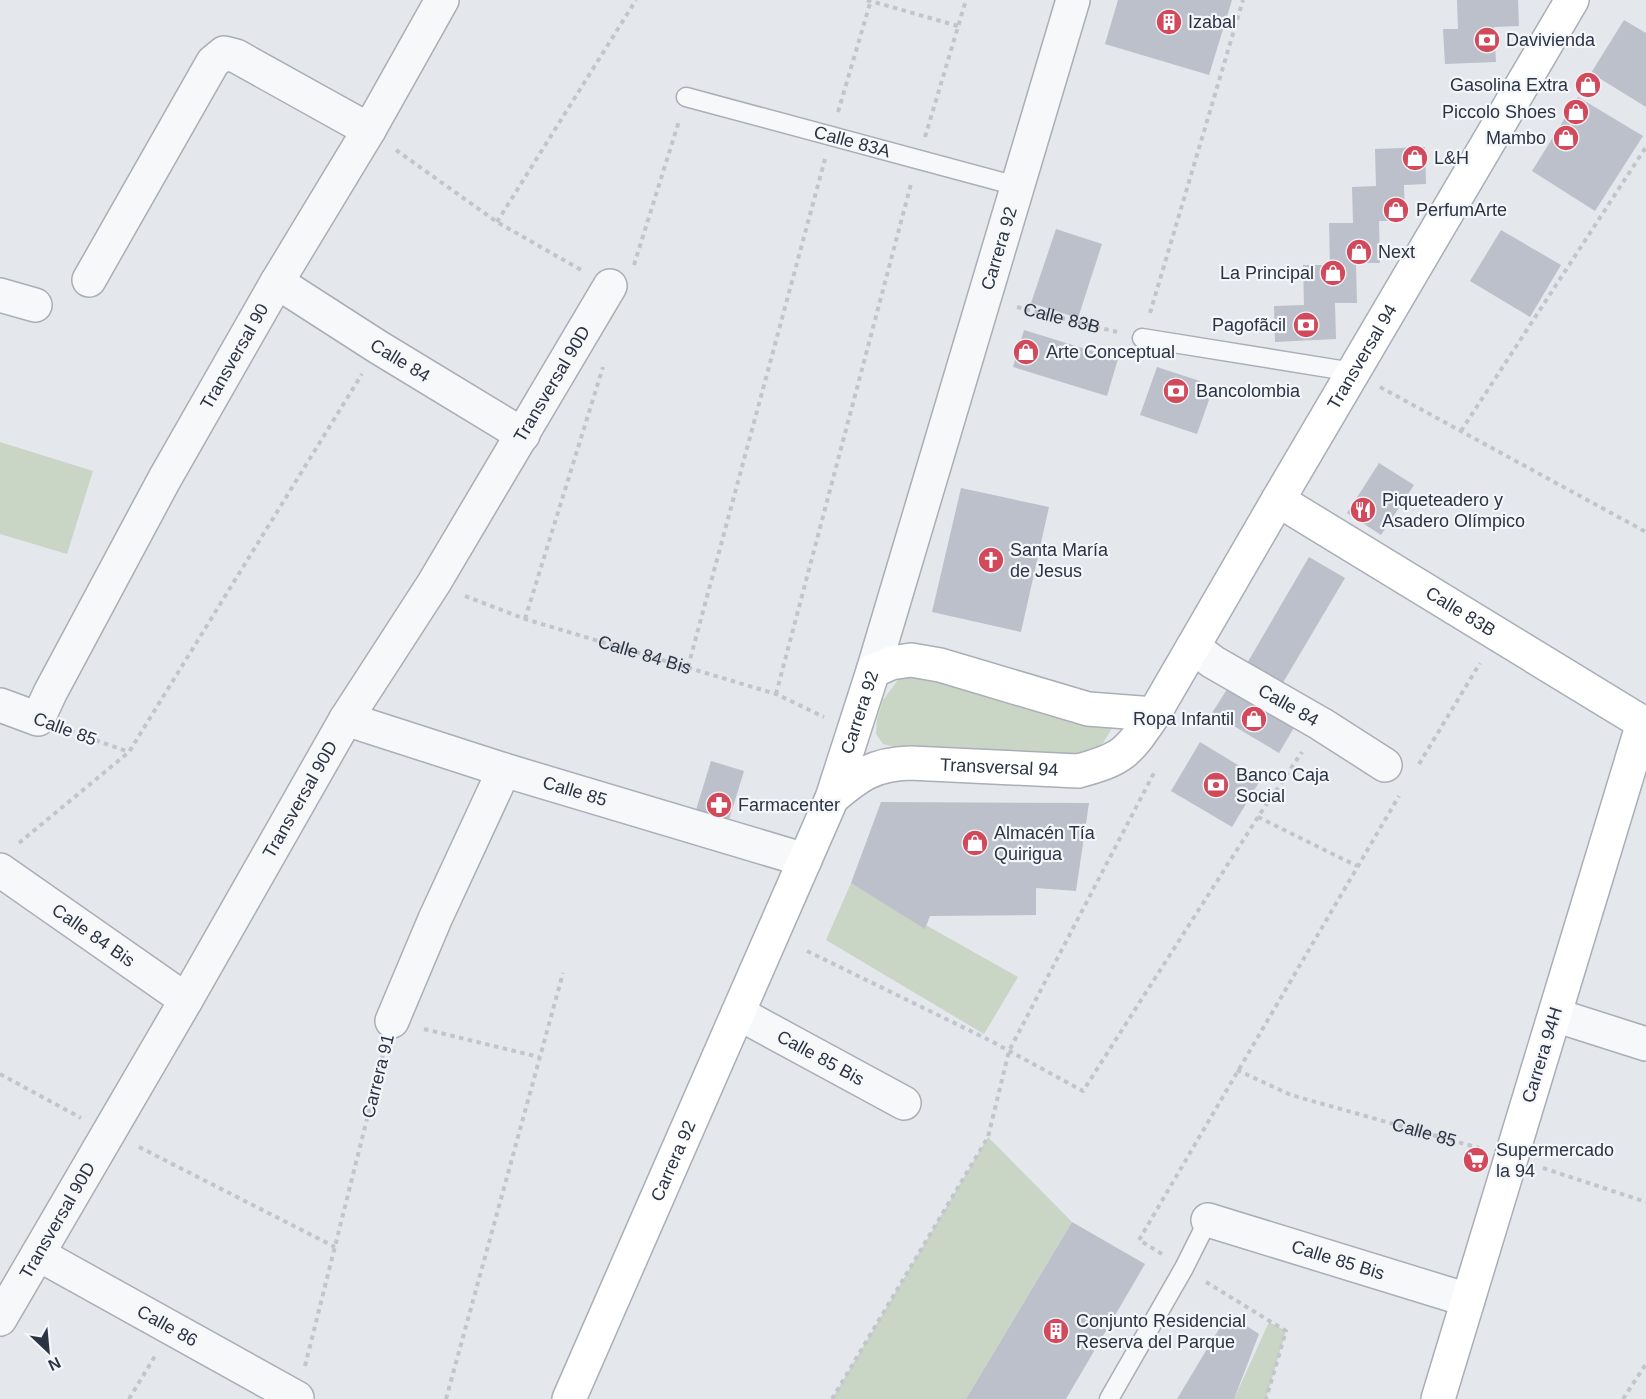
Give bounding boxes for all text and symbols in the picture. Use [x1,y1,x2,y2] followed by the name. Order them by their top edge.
[1154,7,1184,37] building icon: Izabal
[1188,12,1236,32] place label: Izabal
[1472,25,1502,55] bank icon: Davivienda
[1506,30,1596,50] place label: Davivienda
[1573,70,1603,100] shop icon: Gasolina Extra
[1450,75,1569,95] place label: Gasolina Extra
[1561,97,1591,127] shop icon: Piccolo Shoes
[1442,102,1556,122] place label: Piccolo Shoes
[812,122,892,161] street label: Calle 83A
[1551,123,1581,153] shop icon: Mambo
[1486,128,1546,148] place label: Mambo
[1400,143,1430,173] shop icon: L&H
[1434,148,1469,168] place label: L&H
[1381,195,1411,225] shop icon: PerfumArte
[1416,200,1507,220] place label: PerfumArte
[977,204,1021,292] street label: Carrera 92
[1344,237,1374,267] shop icon: Next
[1378,242,1415,262] place label: Next
[1318,258,1348,288] shop icon: La Principal
[1220,263,1314,283] place label: La Principal
[1021,299,1102,337] street label: Calle 83B
[196,300,273,413] street label: Transversal 90
[1324,301,1401,413] street label: Transversal 94
[1291,310,1321,340] bank icon: Pagofãcil
[1212,315,1286,335] place label: Pagofãcil
[510,322,594,446] street label: Transversal 90D
[367,335,434,386] street label: Calle 84
[1011,337,1041,367] shop icon: Arte Conceptual
[1046,342,1175,362] place label: Arte Conceptual
[1161,376,1191,406] bank icon: Bancolombia
[1196,381,1301,401] place label: Bancolombia
[1382,490,1525,531] place label: Piqueteadero y Asadero Olímpico
[1348,495,1378,525] restaurant icon: Piqueteadero y Asadero Olímpico
[1010,540,1109,581] place label: Santa María de Jesus
[976,545,1006,575] church icon: Santa María de Jesus
[1422,583,1499,640] street label: Calle 83B
[596,631,693,678] street label: Calle 84 Bis
[837,668,882,756] street label: Carrera 92
[1255,680,1322,730] street label: Calle 84
[1239,704,1269,734] shop icon: Ropa Infantil
[31,708,99,750] street label: Calle 85
[1133,709,1234,729] place label: Ropa Infantil
[259,737,341,862] street label: Transversal 90D
[939,754,1059,780] street label: Transversal 94
[1236,765,1330,806] place label: Banco Caja Social
[1201,770,1231,800] bank icon: Banco Caja Social
[540,772,609,810] street label: Calle 85
[704,790,734,820] pharmacy icon: Farmacenter
[738,795,840,815] place label: Farmacenter
[994,823,1096,864] place label: Almacén Tía Quirigua
[960,828,990,858] shop icon: Almacén Tía Quirigua
[48,900,139,971] street label: Calle 84 Bis
[1518,1005,1566,1105] street label: Carrera 94H
[774,1026,868,1089] street label: Calle 85 Bis
[358,1032,398,1120] street label: Carrera 91
[1390,1114,1459,1151] street label: Calle 85
[647,1117,700,1204] street label: Carrera 92
[1496,1140,1614,1181] place label: Supermercado la 94
[1461,1145,1491,1175] supermarket icon: Supermercado la 94
[16,1159,99,1282] street label: Transversal 90D
[1289,1236,1387,1284] street label: Calle 85 Bis
[134,1301,201,1351] street label: Calle 86
[1076,1311,1246,1352] place label: Conjunto Residencial Reserva del Parque
[1041,1316,1071,1346] building icon: Conjunto Residencial Reserva del Parque
[18,1321,78,1381] north arrow
[45,1354,63,1374] text: N

